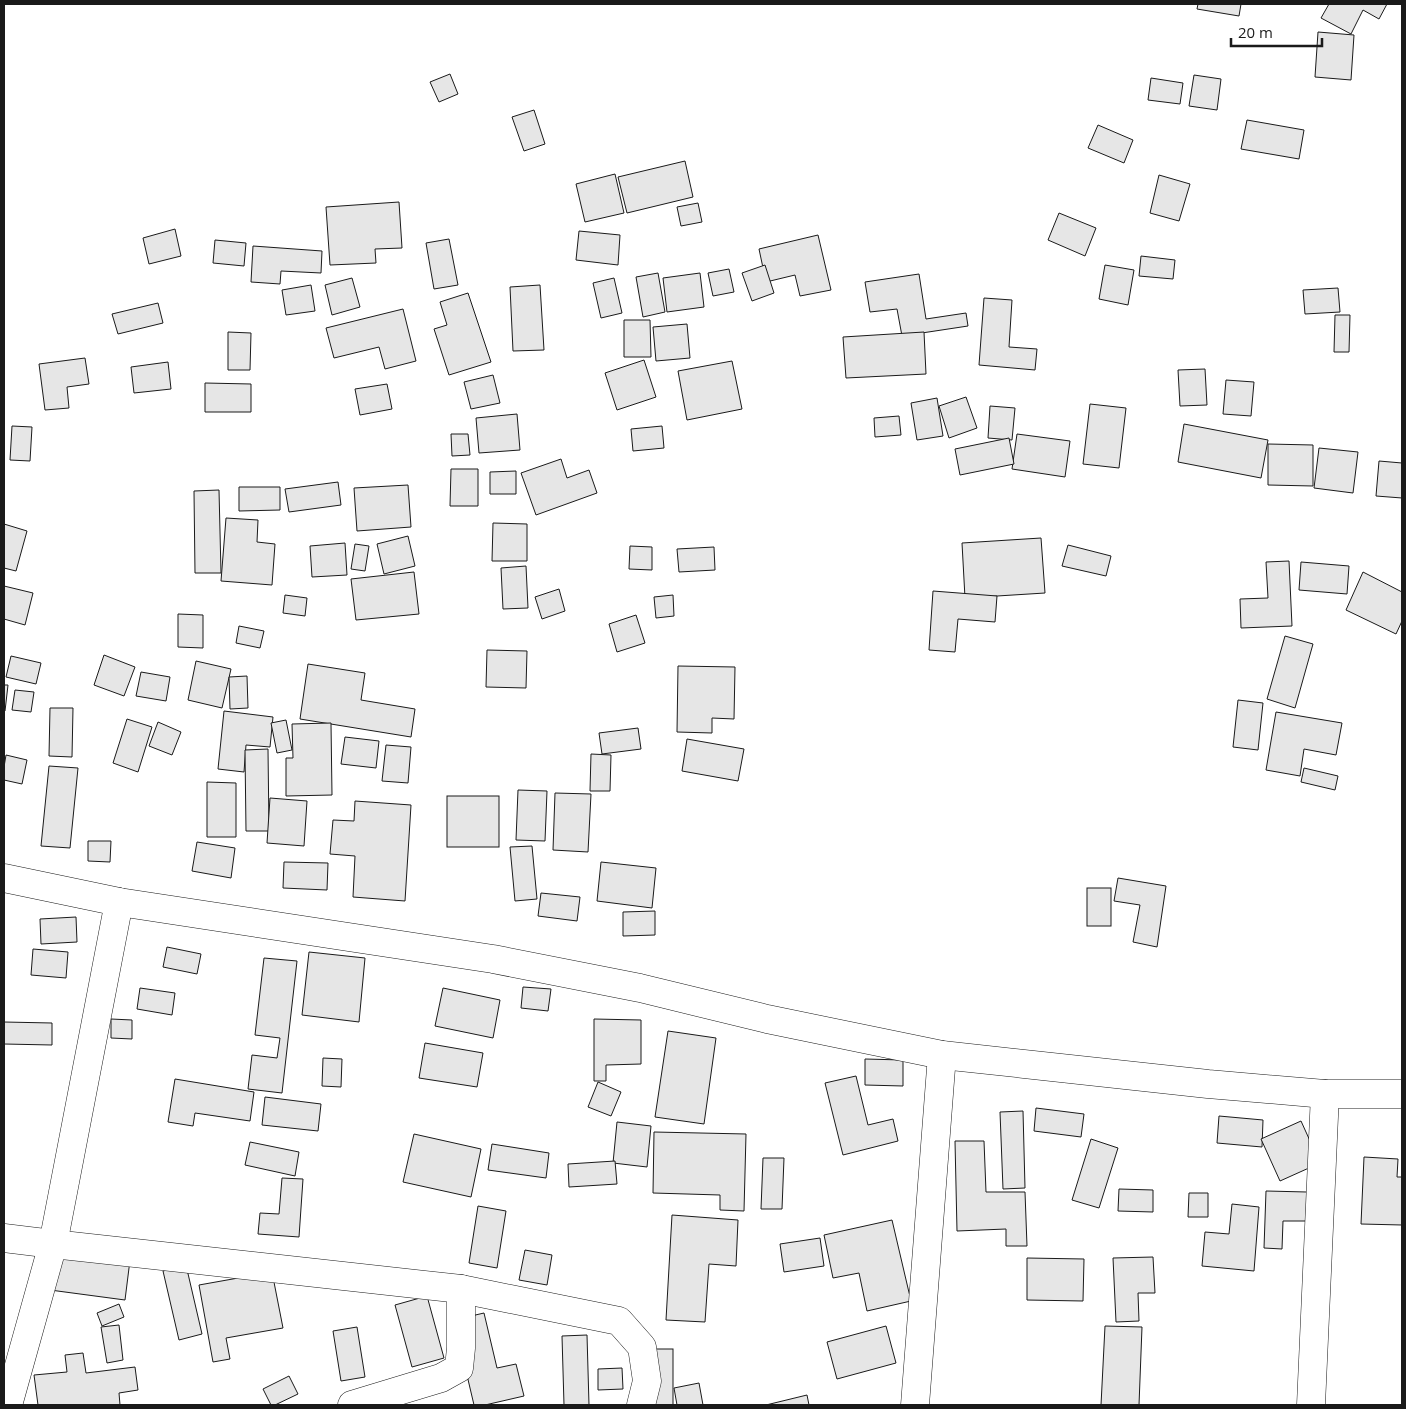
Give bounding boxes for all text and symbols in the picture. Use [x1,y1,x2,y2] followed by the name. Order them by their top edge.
[1231,15,1322,47] scale bar
[1238,22,1273,42] text: 20 m

